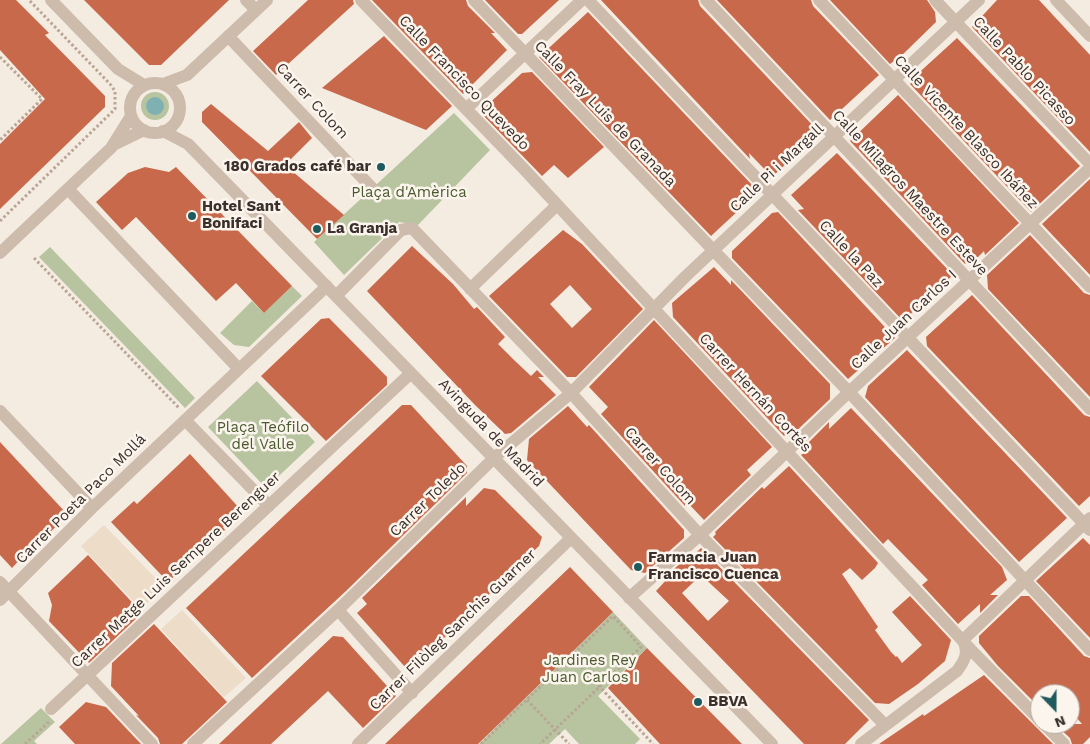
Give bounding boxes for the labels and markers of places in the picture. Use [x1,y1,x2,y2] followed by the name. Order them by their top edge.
[224,158,371,176] place label: 180 Grados café bar
[375,161,387,173] marker: 180 Grados café bar
[202,198,281,233] place label: Hotel Sant Bonifaci
[186,210,198,222] marker: Hotel Sant Bonifaci
[327,220,397,238] place label: La Granja
[311,223,323,235] marker: La Granja
[648,549,779,584] place label: Farmacia Juan Francisco Cuenca
[632,561,644,573] marker: Farmacia Juan Francisco Cuenca
[708,693,748,711] place label: BBVA
[692,696,704,708] marker: BBVA

